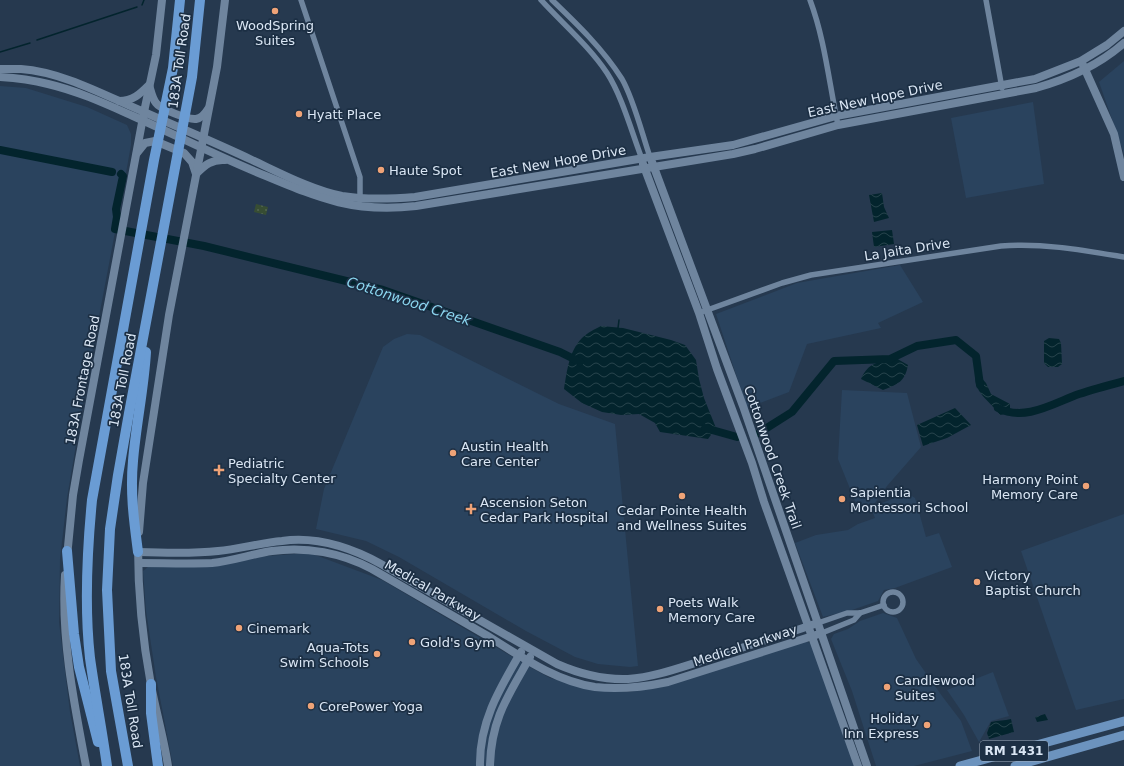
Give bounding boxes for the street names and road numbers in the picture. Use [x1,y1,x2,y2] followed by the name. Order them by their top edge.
[165,13,194,109] street label: 183A Toll Road
[806,77,944,120] street label: East New Hope Drive
[489,142,627,181] street label: East New Hope Drive
[863,235,951,264] street label: La Jaita Drive
[63,314,102,446] street label: 183A Frontage Road
[106,332,139,428] street label: 183A Toll Road
[741,383,804,531] street label: Cottonwood Creek Trail
[382,557,484,624] street label: Medical Parkway
[691,622,799,669] street label: Medical Parkway
[116,653,145,749] street label: 183A Toll Road
[980,741,1048,761] road number: RM 1431

